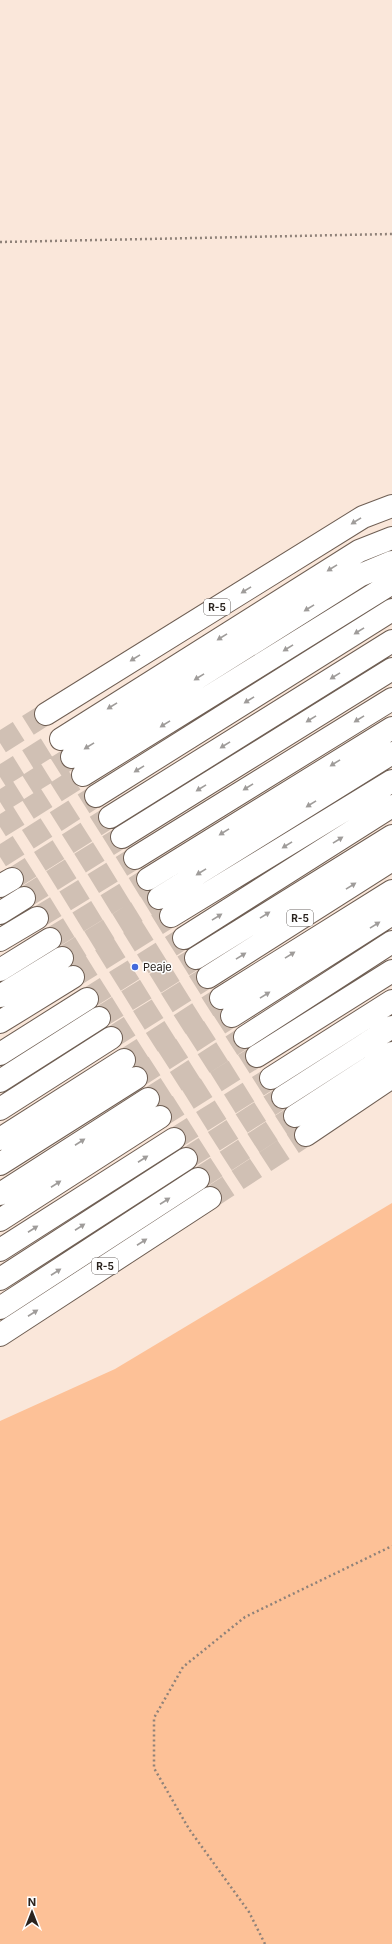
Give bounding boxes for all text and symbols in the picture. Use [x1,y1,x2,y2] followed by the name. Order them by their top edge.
[351,517,361,525] one-way arrow
[326,564,338,571] one-way arrow
[240,586,252,593] one-way arrow
[204,599,230,615] road number: R-5
[303,604,315,611] one-way arrow
[354,627,364,635] one-way arrow
[217,633,227,641] one-way arrow
[282,644,294,651] one-way arrow
[129,655,141,662] one-way arrow
[194,673,204,681] one-way arrow
[329,673,341,680] one-way arrow
[243,697,255,704] one-way arrow
[107,702,117,710] one-way arrow
[306,715,316,723] one-way arrow
[354,715,364,723] one-way arrow
[159,720,171,727] one-way arrow
[84,742,94,750] one-way arrow
[219,742,231,749] one-way arrow
[329,760,341,767] one-way arrow
[133,766,145,773] one-way arrow
[195,784,207,791] one-way arrow
[242,784,254,791] one-way arrow
[305,800,317,807] one-way arrow
[218,828,230,835] one-way arrow
[333,836,343,844] one-way arrow
[282,841,292,849] one-way arrow
[195,869,207,876] one-way arrow
[346,882,356,890] one-way arrow
[287,910,313,926] road number: R-5
[260,911,270,919] one-way arrow
[211,913,222,921] one-way arrow
[370,921,380,929] one-way arrow
[285,951,295,959] one-way arrow
[235,952,247,959] one-way arrow
[143,960,172,974] place label: Peaje
[130,962,140,972] marker: Peaje
[260,991,270,999] one-way arrow
[74,1139,86,1146] one-way arrow
[137,1155,148,1163] one-way arrow
[51,1180,62,1188] one-way arrow
[160,1197,170,1205] one-way arrow
[75,1223,85,1231] one-way arrow
[28,1225,38,1233] one-way arrow
[136,1238,147,1246] one-way arrow
[92,1258,118,1274] road number: R-5
[50,1268,62,1275] one-way arrow
[28,1309,38,1317] one-way arrow
[12,1892,52,1932] north arrow
[28,1895,36,1909] text: N

